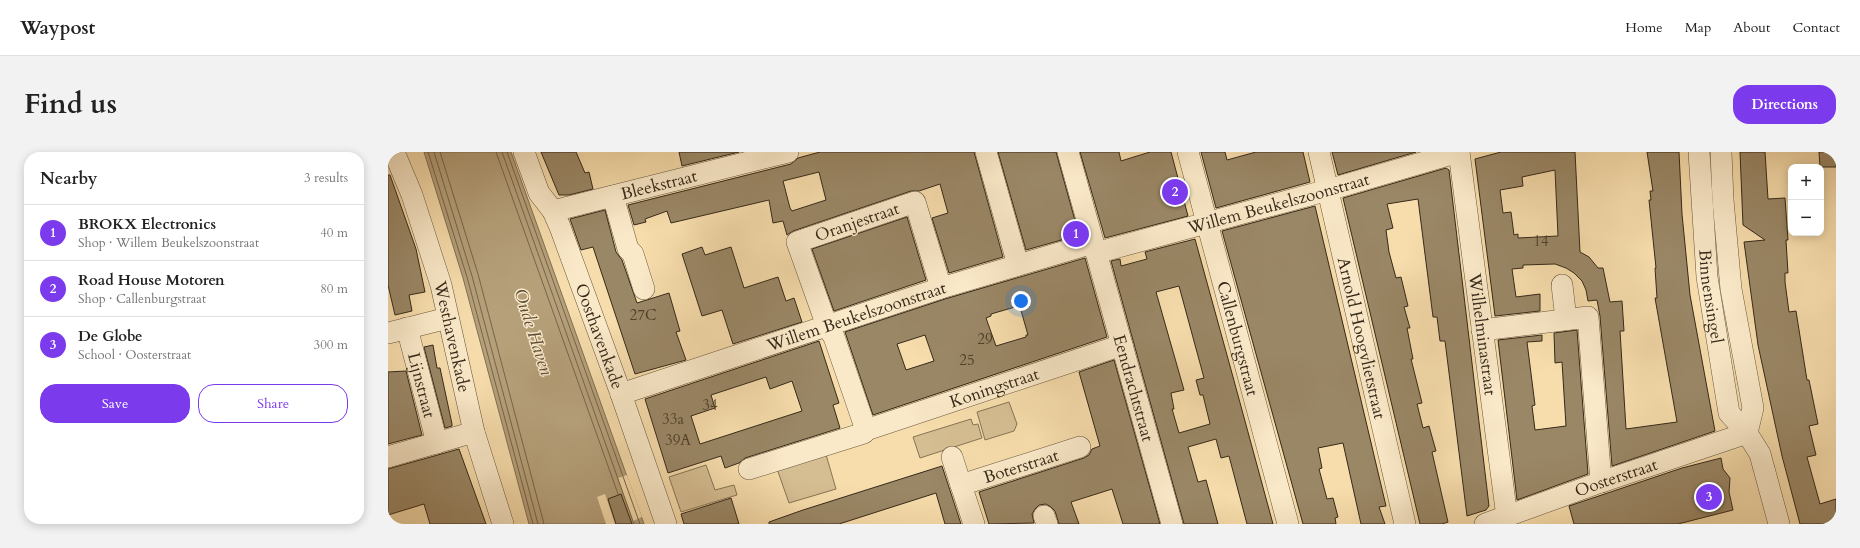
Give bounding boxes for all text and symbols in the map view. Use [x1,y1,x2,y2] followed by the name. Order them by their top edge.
[20,15,95,41] text: Waypost
[1625,18,1663,37] text: Home
[1685,18,1711,37] text: Map
[1733,18,1770,37] text: About
[1792,18,1840,37] text: Contact
[24,85,117,123] text: Find us
[1733,85,1836,124] button: Directions
[618,164,700,205] street label: Bleekstraat
[1788,164,1824,236] map controls
[1788,164,1824,200] button: +
[40,167,97,190] text: Nearby
[1184,167,1372,239] street label: Willem Beukelszoonstraat
[304,169,348,187] text: 3 results
[1162,177,1188,207] pin: 2
[812,197,903,247] street label: Oranjestraat
[1788,200,1824,236] button: −
[78,214,216,234] text: BROKX Electronics
[1063,219,1089,249] pin: 1
[50,224,56,242] text: 1
[320,224,348,242] text: 40 m
[1533,231,1549,251] house number: 14
[78,234,259,252] text: Shop · Willem Beukelszoonstraat
[1694,249,1729,346] street label: Binnensingel
[1332,255,1392,422] street label: Arnold Hoogvlietstraat
[78,270,225,290] text: Road House Motoren
[1463,271,1502,397] street label: Wilhelminastraat
[763,275,949,357] street label: Willem Beukelszoonstraat
[429,278,476,394] street label: Westhavenkade
[1212,278,1265,399] street label: Callenburgstraat
[50,280,56,298] text: 2
[320,280,348,298] text: 80 m
[570,280,630,392] street label: Oosthavenkade
[507,285,559,379] water label: Oude Haven
[78,290,206,308] text: Shop · Callenburgstraat
[1011,291,1031,311] your location
[630,305,656,325] house number: 27C
[78,326,143,346] text: De Globe
[977,329,993,349] house number: 29
[1108,332,1160,445] street label: Eendrachtstraat
[50,336,56,354] text: 3
[314,336,348,354] text: 300 m
[78,346,191,364] text: School · Oosterstraat
[402,350,442,421] street label: Lijnstraat
[959,350,975,370] house number: 25
[946,362,1042,413] street label: Koningstraat
[40,384,190,423] button: Save
[198,384,348,423] button: Share
[702,395,718,415] house number: 34
[662,409,684,429] house number: 33a
[665,430,691,450] house number: 39A
[981,443,1062,489] street label: Boterstraat
[1571,452,1661,502] street label: Oosterstraat
[1696,482,1722,512] pin: 3

